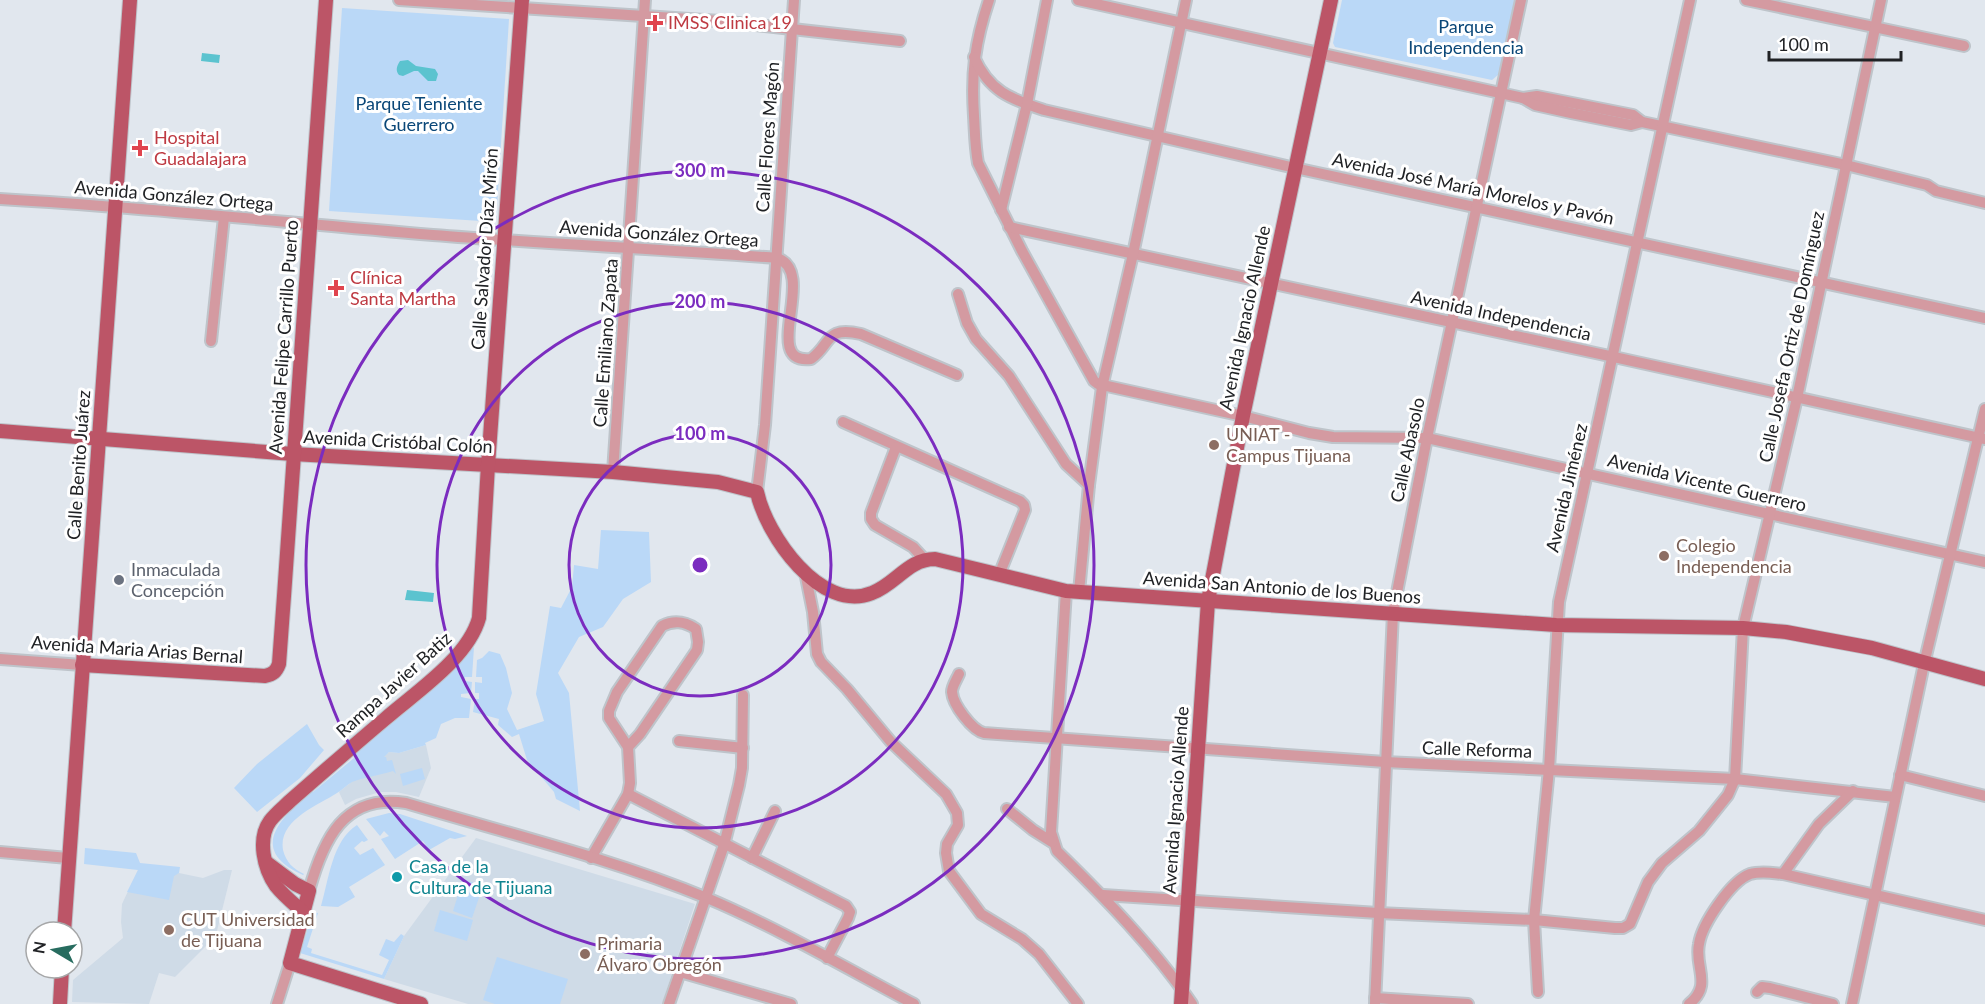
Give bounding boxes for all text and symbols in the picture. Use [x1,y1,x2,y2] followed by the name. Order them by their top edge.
[668,11,792,33] place label: IMSS Clinica 19
[646,14,664,32] marker: IMSS Clinica 19
[1408,15,1524,58] park label: Parque Independencia
[1769,24,1901,62] scale bar
[1778,33,1829,55] text: 100 m
[751,61,783,213] street label: Calle Flores Magón
[356,92,483,135] park label: Parque Teniente Guerrero
[154,126,247,169] place label: Hospital Guadalajara
[131,139,149,157] marker: Hospital Guadalajara
[466,147,502,351] street label: Calle Salvador Díaz Mirón
[1330,147,1616,229] street label: Avenida José María Morelos y Pavón
[675,159,725,181] text: 300 m
[74,175,275,215] street label: Avenida González Ortega
[1754,209,1828,464] street label: Calle Josefa Ortiz de Domínguez
[559,215,760,251] street label: Avenida González Ortega
[264,219,302,455] street label: Avenida Felipe Carrillo Puerto
[1214,224,1274,412] street label: Avenida Ignacio Allende
[588,258,622,428] street label: Calle Emiliano Zapata
[350,266,456,309] place label: Clínica Santa Martha
[327,279,345,297] marker: Clínica Santa Martha
[1409,285,1593,345] street label: Avenida Independencia
[675,290,725,312] text: 200 m
[62,389,94,540] street label: Calle Benito Juárez
[1385,395,1429,504] street label: Calle Abasolo
[1541,421,1592,554] street label: Avenida Jiménez
[675,422,725,444] text: 100 m
[1226,423,1351,466] place label: UNIAT - Campus Tijuana
[303,425,493,457] street label: Avenida Cristóbal Colón
[1207,438,1221,452] marker: UNIAT - Campus Tijuana
[1606,448,1809,516] street label: Avenida Vicente Guerrero
[1676,534,1792,577] place label: Colegio Independencia
[1657,549,1671,563] marker: Colegio Independencia
[690,555,710,575] centre of rings
[131,558,224,601] place label: Inmaculada Concepción
[1142,566,1422,608] street label: Avenida San Antonio de los Buenos
[112,573,126,587] marker: Inmaculada Concepción
[331,627,455,742] street label: Rampa Javier Batiz
[30,631,244,667] street label: Avenida Maria Arias Bernal
[1157,705,1193,894] street label: Avenida Ignacio Allende
[1422,736,1532,762] street label: Calle Reforma
[409,855,552,898] place label: Casa de la Cultura de Tijuana
[390,870,404,884] marker: Casa de la Cultura de Tijuana
[181,908,315,951] place label: CUT Universidad de Tijuana
[24,920,84,980] north arrow
[162,923,176,937] marker: CUT Universidad de Tijuana
[597,932,722,975] place label: Primaria Álvaro Obregón
[28,940,49,955] text: N
[578,947,592,961] marker: Primaria Álvaro Obregón

